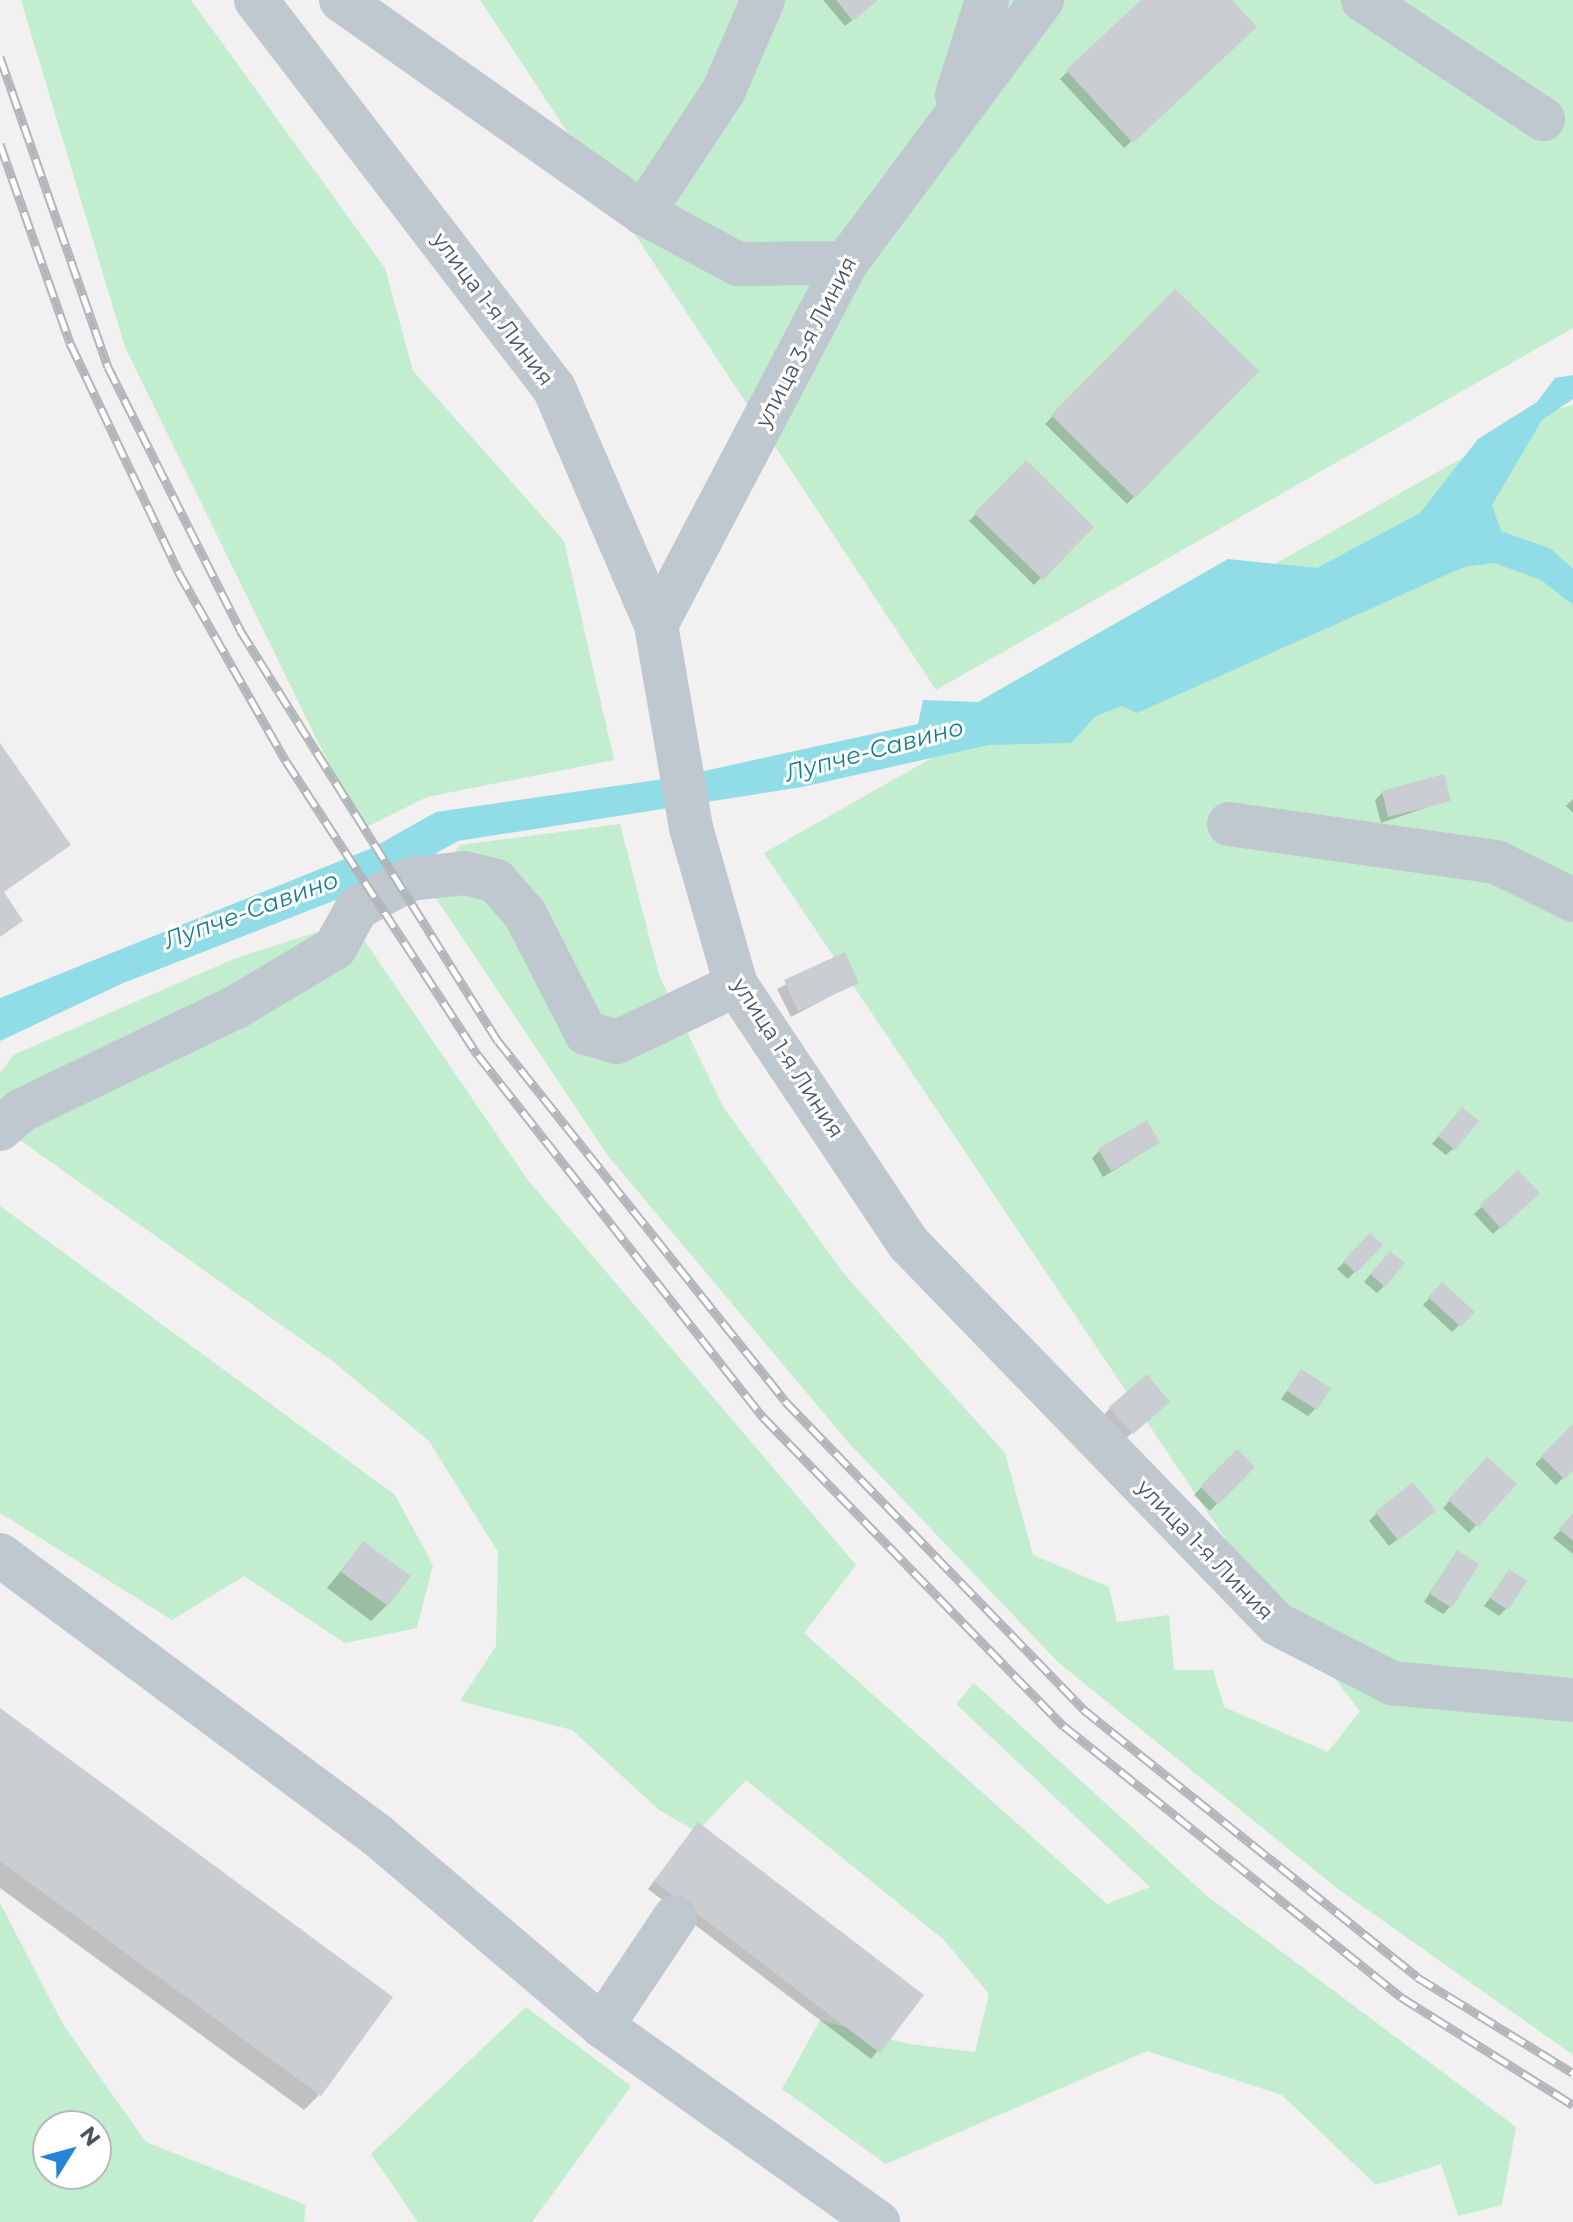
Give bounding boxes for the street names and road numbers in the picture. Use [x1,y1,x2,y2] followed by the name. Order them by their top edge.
[427,227,559,391] street label: улица 1-я Линия
[750,252,862,432] street label: улица 3-я Линия
[727,973,849,1143] street label: улица 1-я Линия
[1131,1474,1279,1626] street label: улица 1-я Линия

